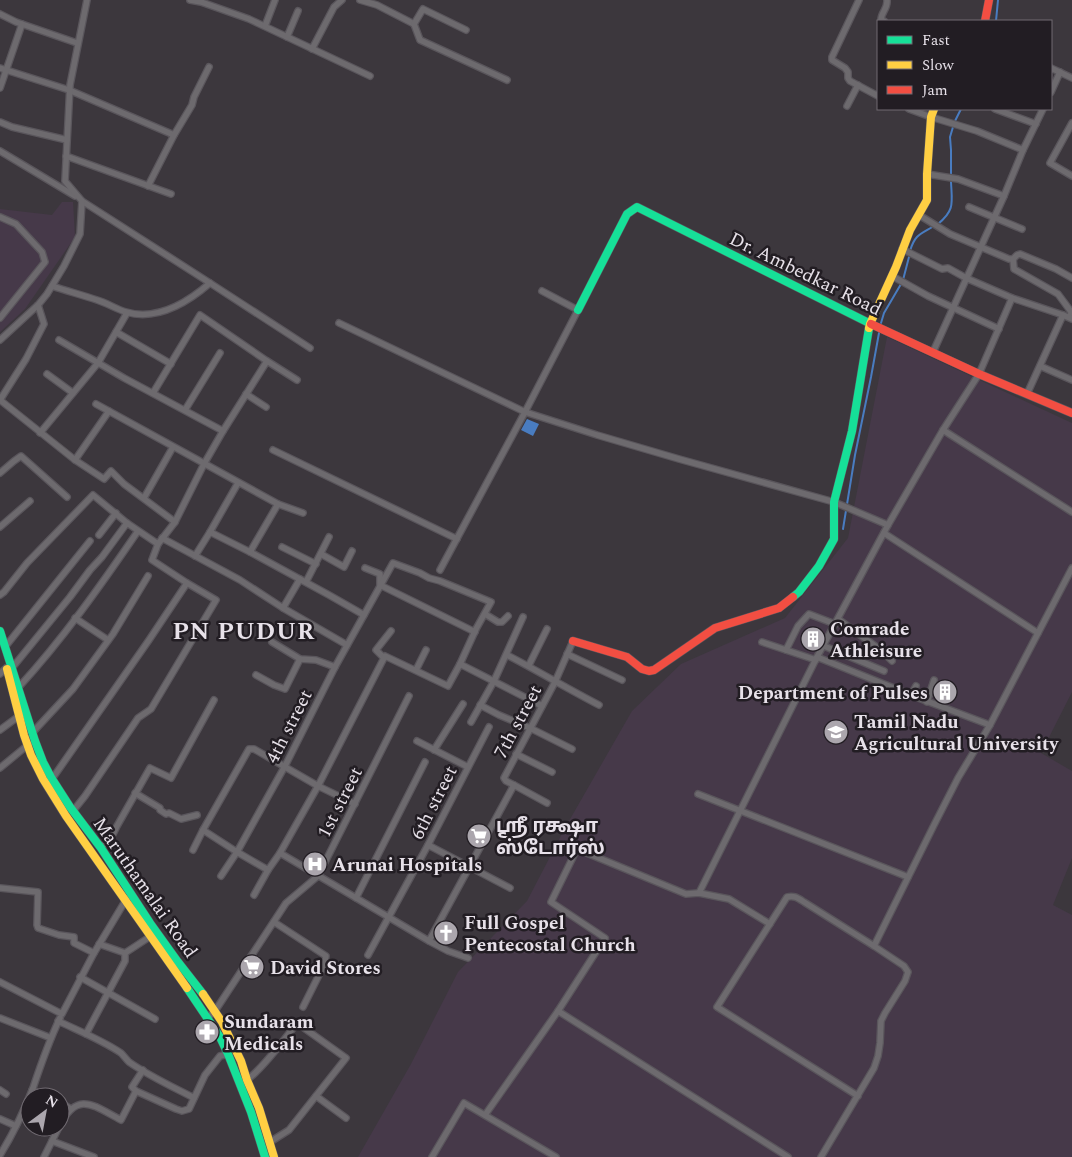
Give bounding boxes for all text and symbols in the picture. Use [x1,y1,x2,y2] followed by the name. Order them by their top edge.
[877,20,1052,110] legend
[922,29,950,52] text: Fast
[922,54,954,77] text: Slow
[922,79,948,102] text: Jam
[724,225,887,324] street label: Dr. Ambedkar Road
[172,614,316,650] district label: PN PUDUR
[830,615,922,666] place label: Comrade Athleisure
[800,626,826,652] building icon: Comrade Athleisure
[738,679,928,708] place label: Department of Pulses
[932,679,958,705] building icon: Department of Pulses
[487,680,550,764] street label: 7th street
[258,684,320,769] street label: 4th street
[854,708,1059,759] place label: Tamil Nadu Agricultural University
[823,719,849,745] school or university icon: Tamil Nadu Agricultural University
[403,760,465,845] street label: 6th street
[310,762,371,843] street label: 1st street
[85,811,204,964] street label: Maruthamalai Road
[496,812,605,863] place label: ஶ்ரீ ரக்ஷா ஸ்டோர்ஸ்
[466,823,492,849] supermarket icon: ஶ்ரீ ரக்ஷா ஸ்டோர்ஸ்
[302,851,328,877] hospital icon: Arunai Hospitals
[332,851,482,880] place label: Arunai Hospitals
[464,909,636,960] place label: Full Gospel Pentecostal Church
[433,920,459,946] church icon: Full Gospel Pentecostal Church
[239,954,265,980] supermarket icon: David Stores
[270,954,381,983] place label: David Stores
[224,1008,314,1059] place label: Sundaram Medicals
[194,1019,220,1045] pharmacy icon: Sundaram Medicals
[20,1087,70,1137] north arrow
[41,1089,62,1113] text: N

